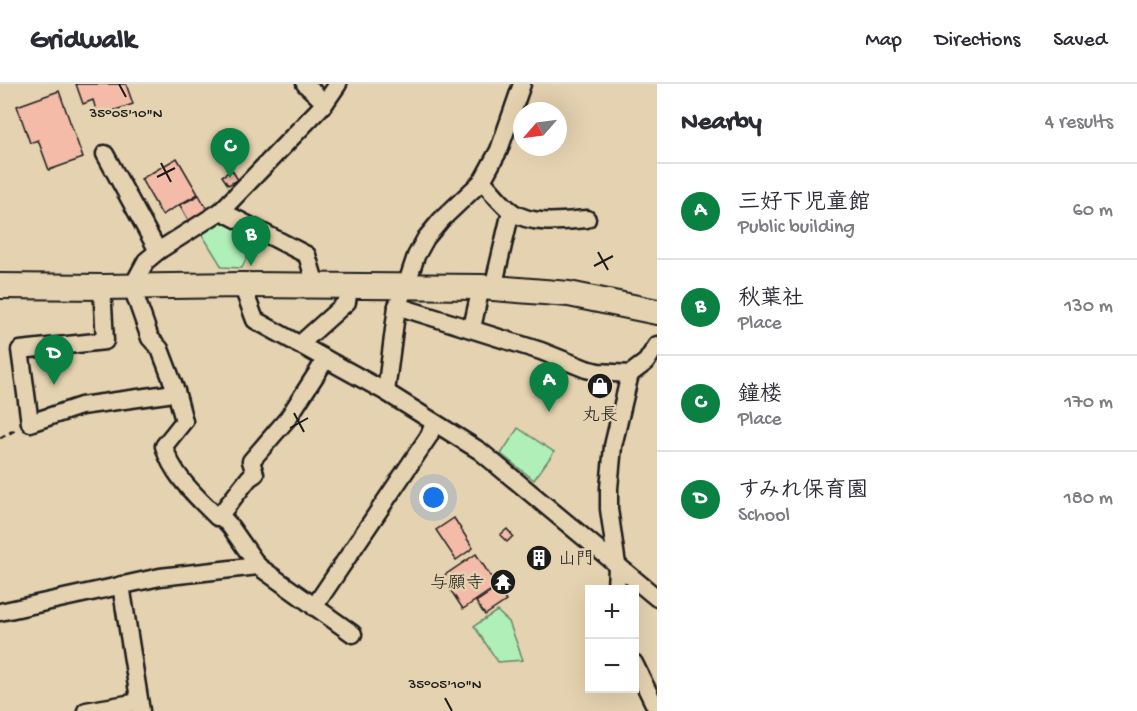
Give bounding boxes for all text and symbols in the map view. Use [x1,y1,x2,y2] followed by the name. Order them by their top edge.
[30,25,136,58] text: Gridwalk
[865,29,902,54] text: Map
[935,29,1020,54] text: Directions
[1053,29,1107,54] text: Saved
[513,102,567,156] north arrow
[88,105,163,123] text: 35°05'10"N
[681,108,762,139] text: Nearby
[1045,112,1113,135] text: 4 results
[210,128,250,178] pin: C
[738,191,870,217] text: 三好下児童館
[695,200,706,223] text: A
[1073,200,1113,223] text: 60 m
[232,216,270,266] pin: B
[738,217,855,240] text: Public building
[738,287,804,313] text: 秋葉社
[695,296,706,319] text: B
[1064,296,1113,319] text: 130 m
[738,313,782,336] text: Place
[34,336,74,385] pin: D
[530,362,568,412] pin: A
[585,371,615,401] shop icon: 丸長
[738,383,782,409] text: 鐘楼
[695,392,706,415] text: C
[1064,392,1113,415] text: 170 m
[582,406,618,427] place label: 丸長
[738,409,782,432] text: Place
[738,479,868,505] text: すみれ保育園
[419,483,448,512] your location
[694,488,707,511] text: D
[1064,488,1113,511] text: 180 m
[738,505,790,528] text: School
[524,543,554,573] building icon: 山門
[558,550,594,571] place label: 山門
[488,567,518,597] temple icon: 与願寺
[430,573,484,595] place label: 与願寺
[585,585,639,693] map controls
[585,585,639,639] button: +
[585,639,639,693] button: −
[407,676,482,694] text: 35°05'10"N

